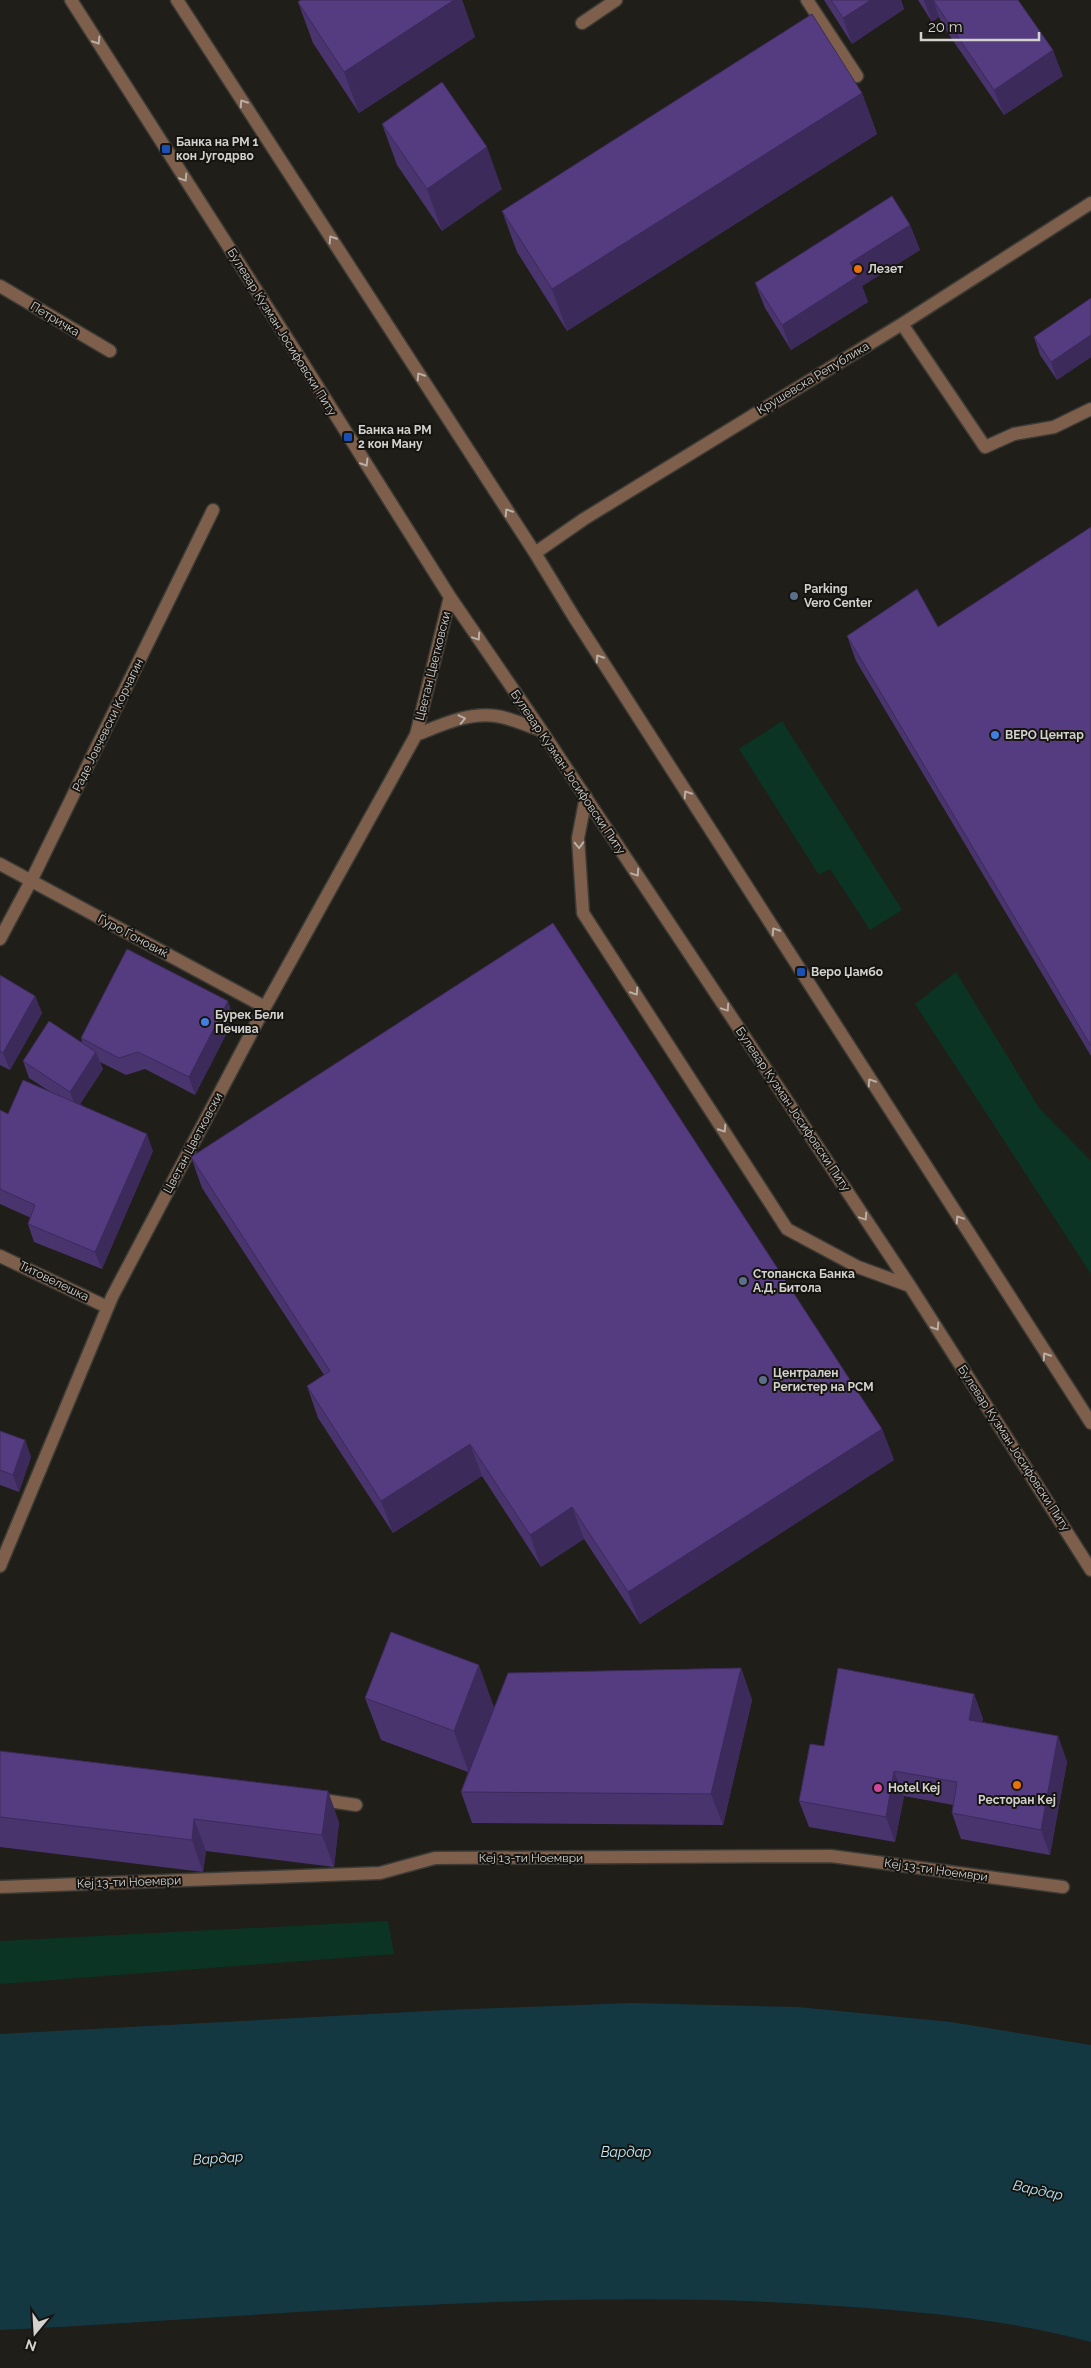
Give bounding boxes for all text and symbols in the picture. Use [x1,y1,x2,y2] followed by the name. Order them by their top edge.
[921,10,1038,42] scale bar
[928,18,963,36] text: 20 m
[90,36,100,45] one-way arrow
[240,99,250,108] one-way arrow
[176,135,258,163] place label: Банка на РМ 1 кон Југодрво
[160,143,172,155] marker: Банка на РМ 1 кон Југодрво
[178,173,188,182] one-way arrow
[329,236,338,245] one-way arrow
[224,246,340,419] street label: Булевар Кузман Јосифовски Питу
[868,262,903,276] place label: Лезет
[852,263,864,275] marker: Лезет
[28,299,82,339] street label: Петричка
[754,339,872,417] street label: Крушевска Република
[417,372,426,381] one-way arrow
[358,423,432,451] place label: Банка на РМ 2 кон Ману
[342,431,354,443] marker: Банка на РМ 2 кон Ману
[359,458,368,467] one-way arrow
[505,508,515,517] one-way arrow
[804,582,873,610] place label: Parking Vero Center
[788,590,800,602] marker: Parking Vero Center
[413,610,453,722] street label: Цветан Цветковски
[471,632,480,641] one-way arrow
[596,654,606,663] one-way arrow
[70,656,146,794] street label: Раде Јовчевски Корчагин
[508,687,629,857] street label: Булевар Кузман Јосифовски Питу
[457,714,466,724] one-way arrow
[1005,728,1084,742] place label: ВЕРО Центар
[989,729,1001,741] marker: ВЕРО Центар
[684,791,693,800] one-way arrow
[573,841,584,849] one-way arrow
[630,867,639,876] one-way arrow
[95,912,171,960] street label: Ѓуро Ѓоновиќ
[771,928,781,937] one-way arrow
[811,965,883,979] place label: Веро Џамбо
[795,966,807,978] marker: Веро Џамбо
[629,986,638,995] one-way arrow
[719,1003,729,1012] one-way arrow
[215,1008,284,1036] place label: Бурек Бели Печива
[199,1016,211,1028] marker: Бурек Бели Печива
[733,1024,854,1194] street label: Булевар Кузман Јосифовски Питу
[868,1078,877,1088] one-way arrow
[161,1090,225,1196] street label: Цветан Цветковски
[716,1123,726,1132] one-way arrow
[857,1211,867,1220] one-way arrow
[955,1215,965,1224] one-way arrow
[17,1258,91,1304] street label: Титовелешка
[753,1267,855,1295] place label: Стопанска Банка А.Д. Битола
[737,1275,749,1287] marker: Стопанска Банка А.Д. Битола
[930,1322,939,1331] one-way arrow
[1043,1352,1053,1361] one-way arrow
[955,1362,1073,1534] street label: Булевар Кузман Јосифовски Питу
[773,1366,874,1394] place label: Централен Регистер на РСМ
[757,1374,769,1386] marker: Централен Регистер на РСМ
[1011,1779,1023,1791] marker: Ресторан Кej
[888,1781,940,1795] place label: Hotel Kej
[872,1782,884,1794] marker: Hotel Kej
[978,1793,1056,1807] place label: Ресторан Кej
[479,1851,583,1865] street label: Кеј 13-ти Ноември
[883,1856,989,1884] street label: Кеј 13-ти Ноември
[77,1873,181,1891] street label: Кеј 13-ти Ноември
[601,2144,651,2160] water label: Вардар
[192,2148,244,2168] water label: Вардар
[1012,2177,1064,2203] water label: Вардар
[10,2308,60,2358] north arrow
[23,2336,39,2355] text: N

